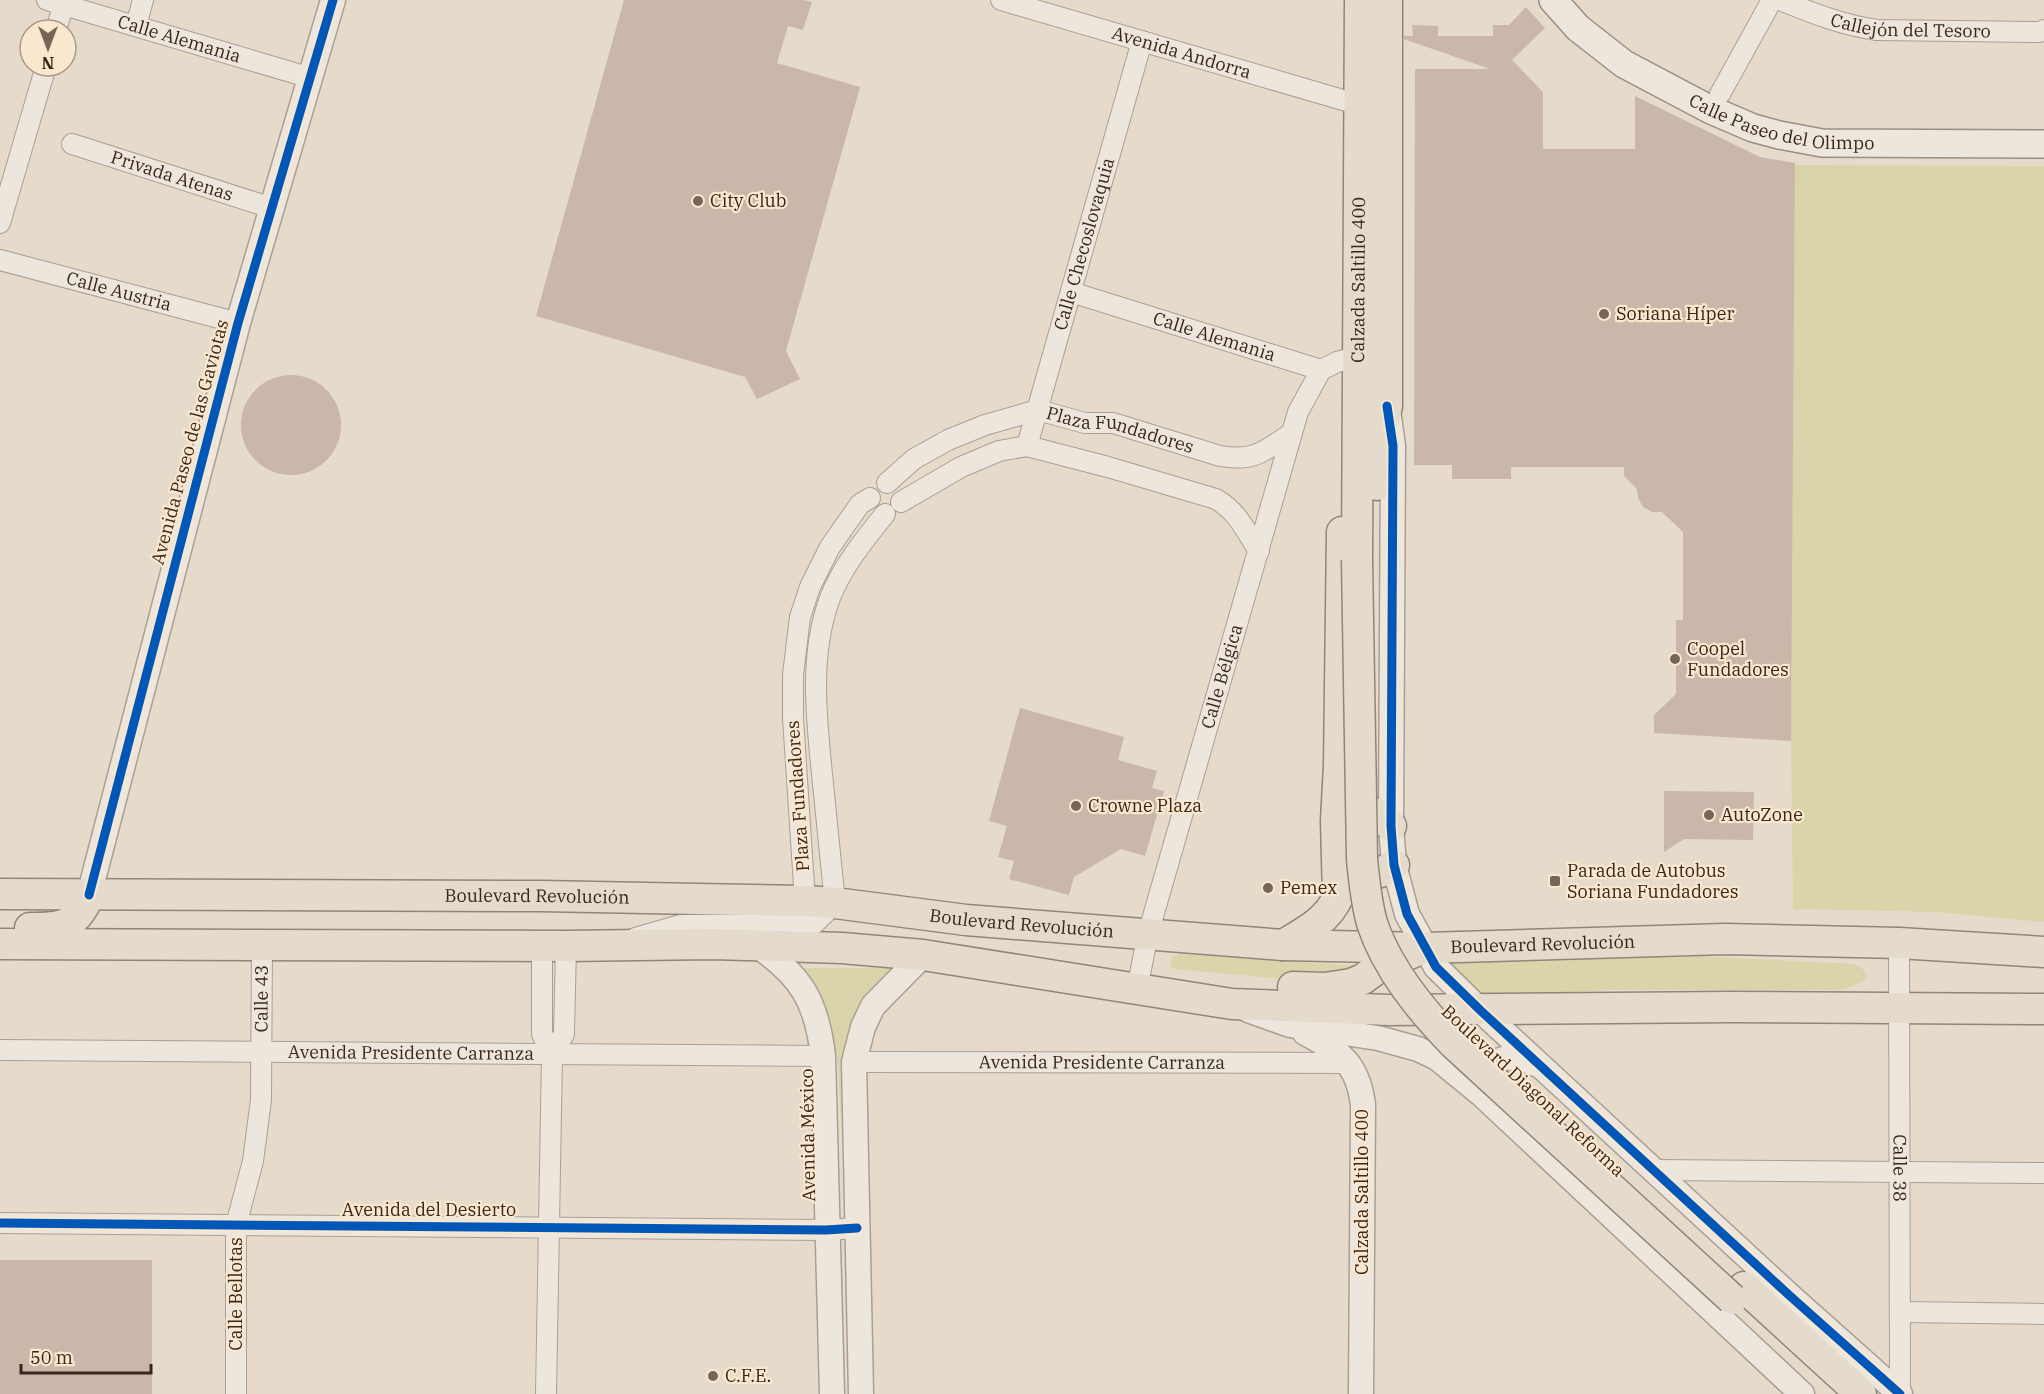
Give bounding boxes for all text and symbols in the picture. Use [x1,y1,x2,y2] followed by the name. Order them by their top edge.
[1828,8,1991,42] street label: Callejón del Tesoro
[115,10,244,68] street label: Calle Alemania
[18,18,78,78] north arrow
[1109,21,1254,84] street label: Avenida Andorra
[42,53,54,73] text: N
[1685,88,1874,154] street label: Calle Paseo del Olimpo
[108,145,236,206] street label: Privada Atenas
[1048,155,1119,333] street label: Calle Checoslovaquia
[710,189,786,212] place label: City Club
[691,194,705,208] marker: City Club
[1346,197,1370,363] street label: Calzada Saltillo 400
[64,266,174,316] street label: Calle Austria
[1616,302,1734,325] place label: Soriana Híper
[1150,306,1279,366] street label: Calle Alemania
[1597,307,1611,321] marker: Soriana Híper
[146,317,233,567] street label: Avenida Paseo de las Gaviotas
[1044,401,1197,458] street label: Plaza Fundadores
[1196,621,1247,731] street label: Calle Bélgica
[1687,637,1789,681] place label: Coopel Fundadores
[1668,652,1682,666] marker: Coopel Fundadores
[781,720,814,872] street label: Plaza Fundadores
[1088,794,1202,817] place label: Crowne Plaza
[1069,799,1083,813] marker: Crowne Plaza
[1721,803,1803,826] place label: AutoZone
[1702,808,1716,822] marker: AutoZone
[1567,859,1738,903] place label: Parada de Autobus Soriana Fundadores
[1548,874,1562,888] marker: Parada de Autobus Soriana Fundadores
[1280,876,1337,899] place label: Pemex
[1261,881,1275,895] marker: Pemex
[444,884,630,909] street label: Boulevard Revolución
[928,903,1115,943] street label: Boulevard Revolución
[1450,930,1636,958] street label: Boulevard Revolución
[249,965,273,1033] street label: Calle 43
[1437,1000,1630,1182] street label: Boulevard Diagonal Reforma
[288,1040,534,1065] street label: Avenida Presidente Carranza
[979,1050,1225,1074] street label: Avenida Presidente Carranza
[795,1068,820,1202] street label: Avenida México
[1350,1109,1373,1275] street label: Calzada Saltillo 400
[1888,1134,1912,1202] street label: Calle 38
[342,1198,516,1221] street label: Avenida del Desierto
[224,1237,247,1351] street label: Calle Bellotas
[21,1337,152,1375] scale bar
[30,1346,73,1369] text: 50 m
[725,1364,771,1387] place label: C.F.E.
[706,1369,720,1383] marker: C.F.E.

